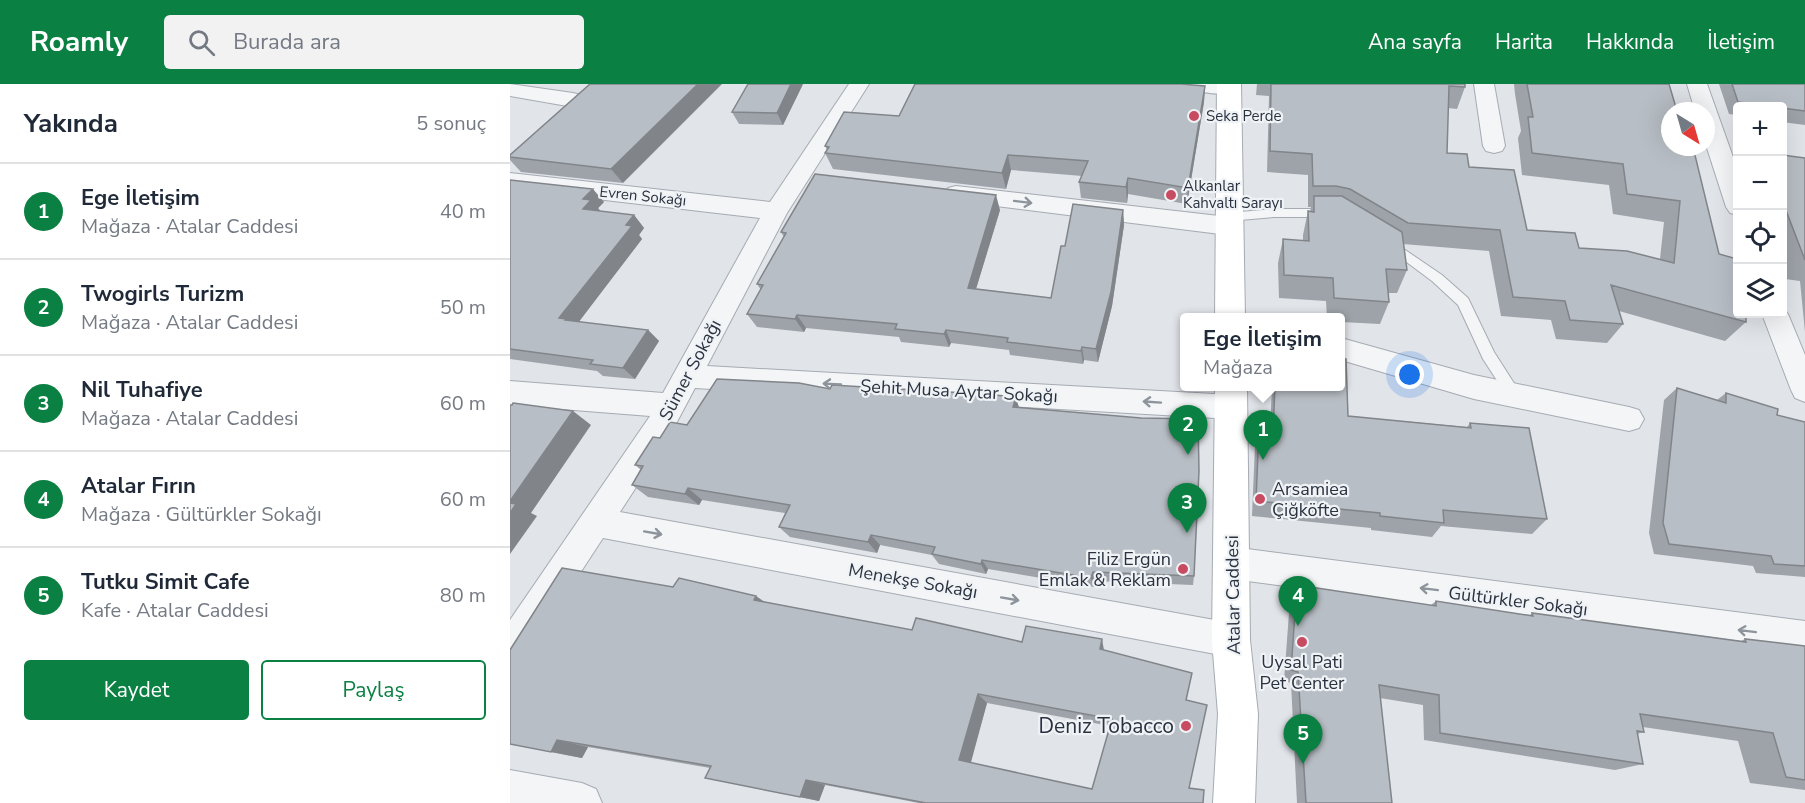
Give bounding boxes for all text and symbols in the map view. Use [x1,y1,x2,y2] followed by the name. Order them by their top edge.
[164,15,584,69] search box
[30,23,128,61] text: Roamly
[185,26,218,59] icon: search
[233,27,341,57] text: Burada ara
[1368,28,1462,56] text: Ana sayfa
[1495,28,1553,56] text: Harita
[1586,28,1674,56] text: Hakkında
[1707,28,1775,56] text: İletişim
[1661,102,1715,156] north arrow
[1733,102,1787,318] map controls
[1733,102,1787,156] button: +
[24,106,118,141] text: Yakında
[1206,106,1282,126] place label: Seka Perde
[1187,109,1201,123] marker: Seka Perde
[416,110,486,137] text: 5 sonuç
[1733,156,1787,210] button: −
[1183,176,1283,213] place label: Alkanlar Kahvaltı Sarayı
[599,181,687,211] street label: Evren Sokağı
[81,183,200,213] text: Ege İletişim
[1164,188,1178,202] marker: Alkanlar Kahvaltı Sarayı
[1012,197,1032,208] one-way arrow
[38,198,50,225] text: 1
[440,198,486,225] text: 40 m
[1733,210,1787,264] button: locate
[81,213,298,240] text: Mağaza · Atalar Caddesi
[1733,264,1787,318] button: layers
[81,279,244,309] text: Twogirls Turizm
[38,294,50,321] text: 2
[440,294,486,321] text: 50 m
[81,309,298,336] text: Mağaza · Atalar Caddesi
[1180,313,1345,391] popup
[653,315,727,425] street label: Sümer Sokağı
[1203,324,1322,354] text: Ege İletişim
[1203,354,1273,381] text: Mağaza
[1395,360,1424,389] your location
[860,374,1058,408] street label: Şehit Musa Aytar Sokağı
[81,375,203,405] text: Nil Tuhafiye
[822,378,842,389] one-way arrow
[38,390,50,417] text: 3
[440,390,486,417] text: 60 m
[1143,397,1163,408] one-way arrow
[81,405,298,432] text: Mağaza · Atalar Caddesi
[1168,406,1208,455] pin: 2
[1244,410,1282,460] pin: 1
[81,471,196,501] text: Atalar Fırın
[1272,477,1348,522] place label: Arsamiea Çiğköfte
[1168,484,1206,533] pin: 3
[38,486,50,513] text: 4
[440,486,486,513] text: 60 m
[1253,492,1267,506] marker: Arsamiea Çiğköfte
[81,501,322,528] text: Mağaza · Gültürkler Sokağı
[643,528,662,539] one-way arrow
[1220,535,1246,655] street label: Atalar Caddesi
[1039,547,1171,592] place label: Filiz Ergün Emlak & Reklam
[847,558,979,604] street label: Menekşe Sokağı
[1176,562,1190,576] marker: Filiz Ergün Emlak & Reklam
[81,567,250,597] text: Tutku Simit Cafe
[1278,576,1318,626] pin: 4
[1447,581,1589,621] street label: Gültürkler Sokağı
[38,582,50,609] text: 5
[440,582,486,609] text: 80 m
[1419,583,1439,594] one-way arrow
[1000,594,1019,605] one-way arrow
[81,597,269,624] text: Kafe · Atalar Caddesi
[1738,625,1757,636] one-way arrow
[1295,635,1309,649] marker: Uysal Pati Pet Center
[1260,650,1345,695] place label: Uysal Pati Pet Center
[24,660,249,720] button: Kaydet
[261,660,486,720] button: Paylaş
[1039,712,1174,740] place label: Deniz Tobacco
[1284,714,1322,764] pin: 5
[1179,719,1193,733] marker: Deniz Tobacco

